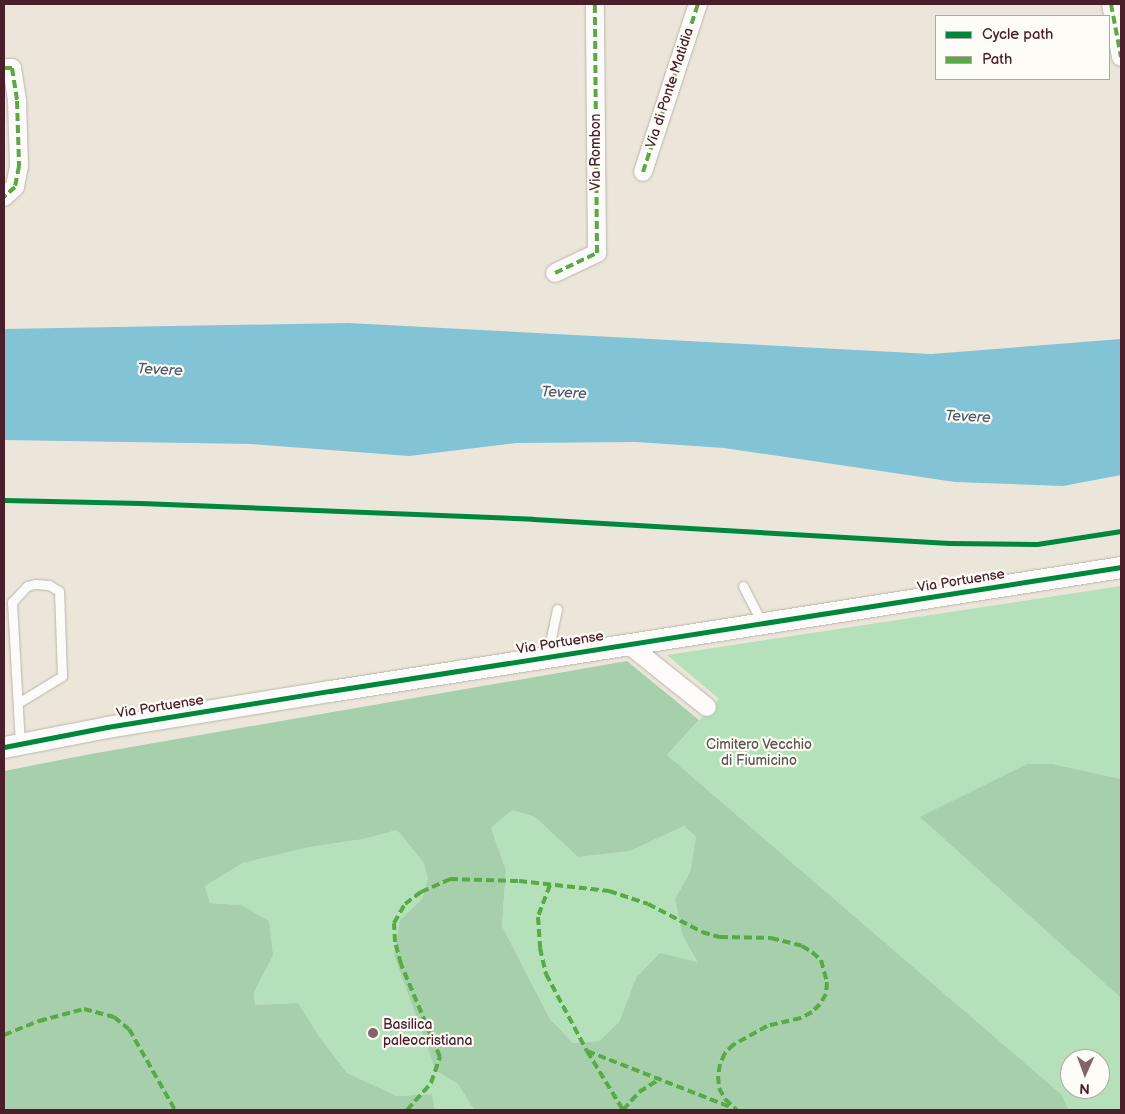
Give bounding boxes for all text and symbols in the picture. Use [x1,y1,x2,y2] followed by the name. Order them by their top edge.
[935,15,1110,80] legend
[982,25,1053,44] text: Cycle path
[643,26,697,150] street label: Via di Ponte Matidia
[982,50,1012,69] text: Path
[588,114,604,190] street label: Via Rombon
[137,360,183,380] water label: Tevere
[541,383,587,403] water label: Tevere
[945,407,991,427] water label: Tevere
[916,566,1006,596] street label: Via Portuense
[515,628,605,658] street label: Via Portuense
[115,692,205,722] street label: Via Portuense
[706,737,812,770] park label: Cimitero Vecchio di Fiumicino
[383,1017,472,1050] place label: Basilica paleocristiana
[367,1027,379,1039] marker: Basilica paleocristiana
[1060,1049,1110,1099] north arrow
[1079,1080,1090,1097] text: N

